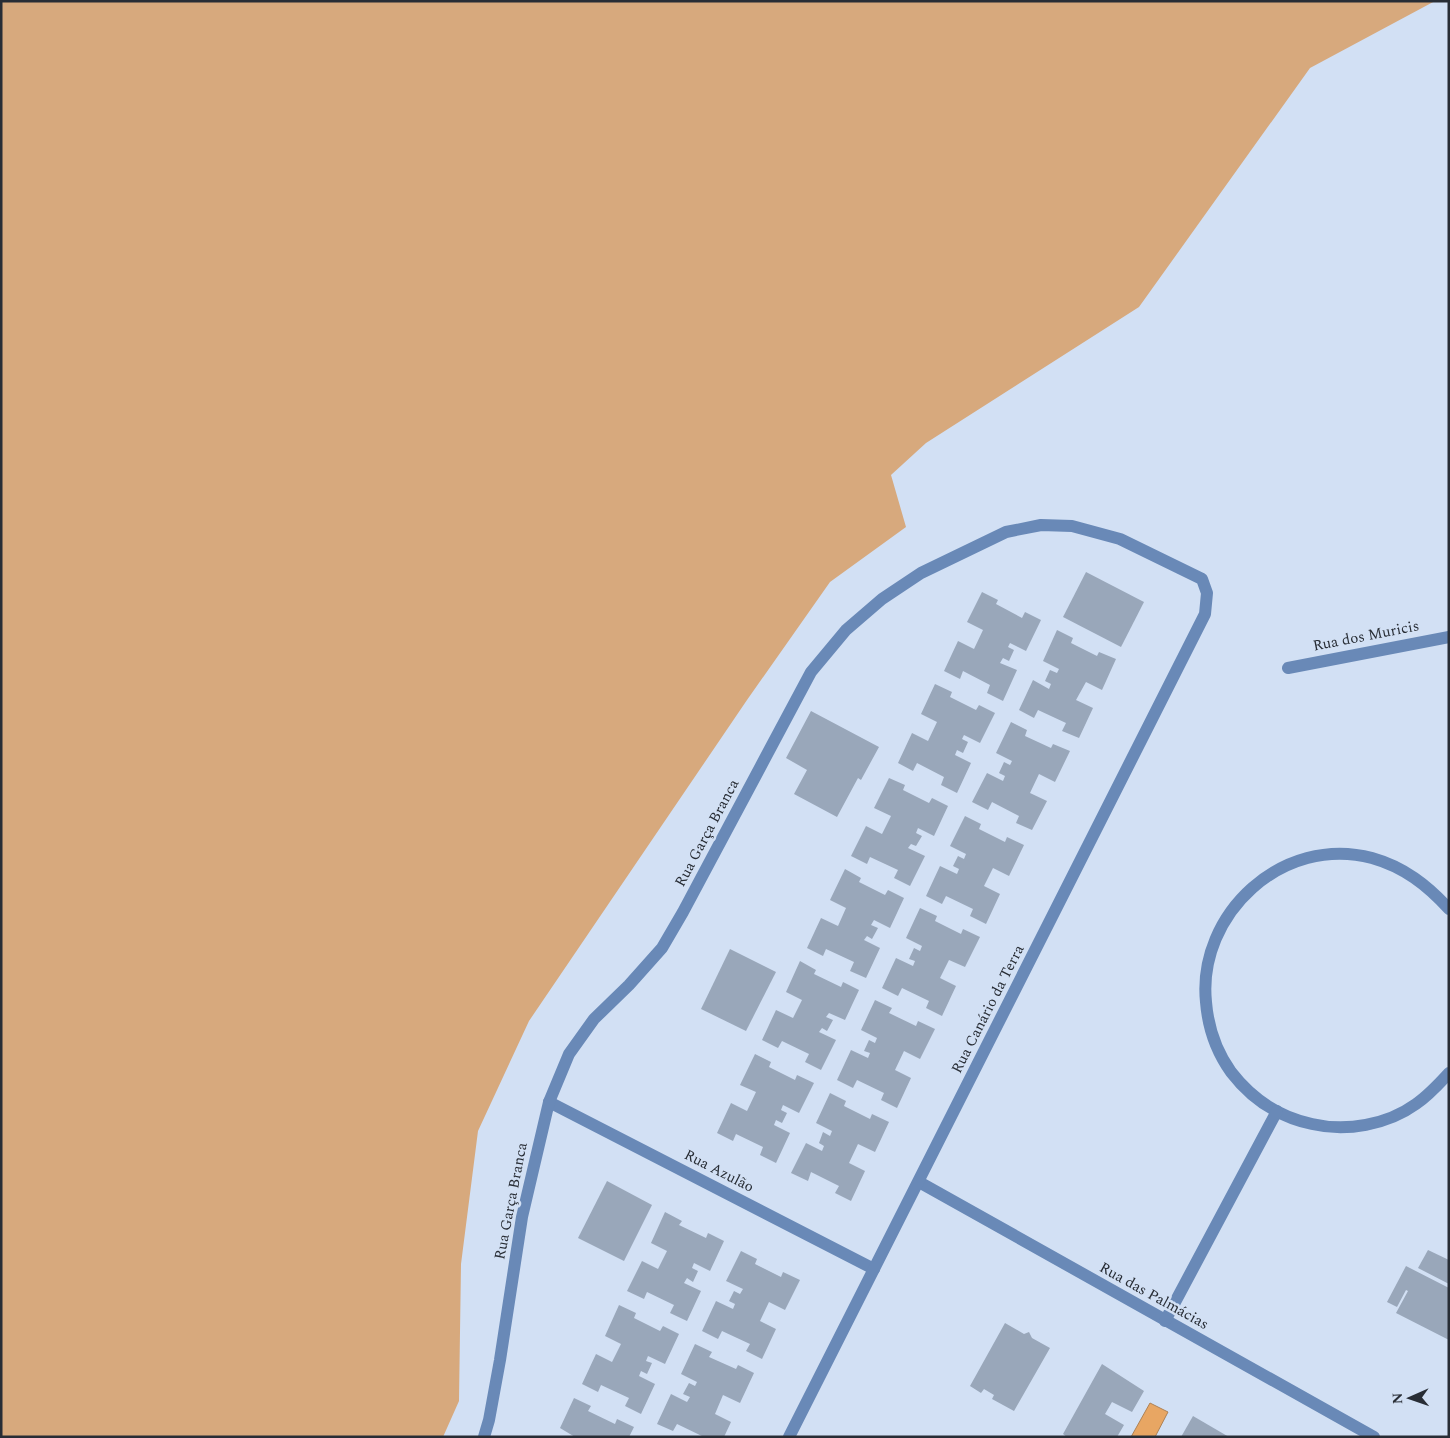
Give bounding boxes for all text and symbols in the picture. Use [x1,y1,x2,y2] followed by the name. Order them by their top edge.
[1311,614,1421,658] street label: Rua dos Muricis
[669,774,745,891] street label: Rua Garça Branca
[946,940,1031,1077] street label: Rua Canário da Terra
[488,1140,534,1262] street label: Rua Garça Branca
[680,1144,758,1198] street label: Rua Azulão
[1095,1256,1213,1336] street label: Rua das Palmácias
[1385,1373,1435,1423] north arrow
[1387,1392,1408,1405] text: N

